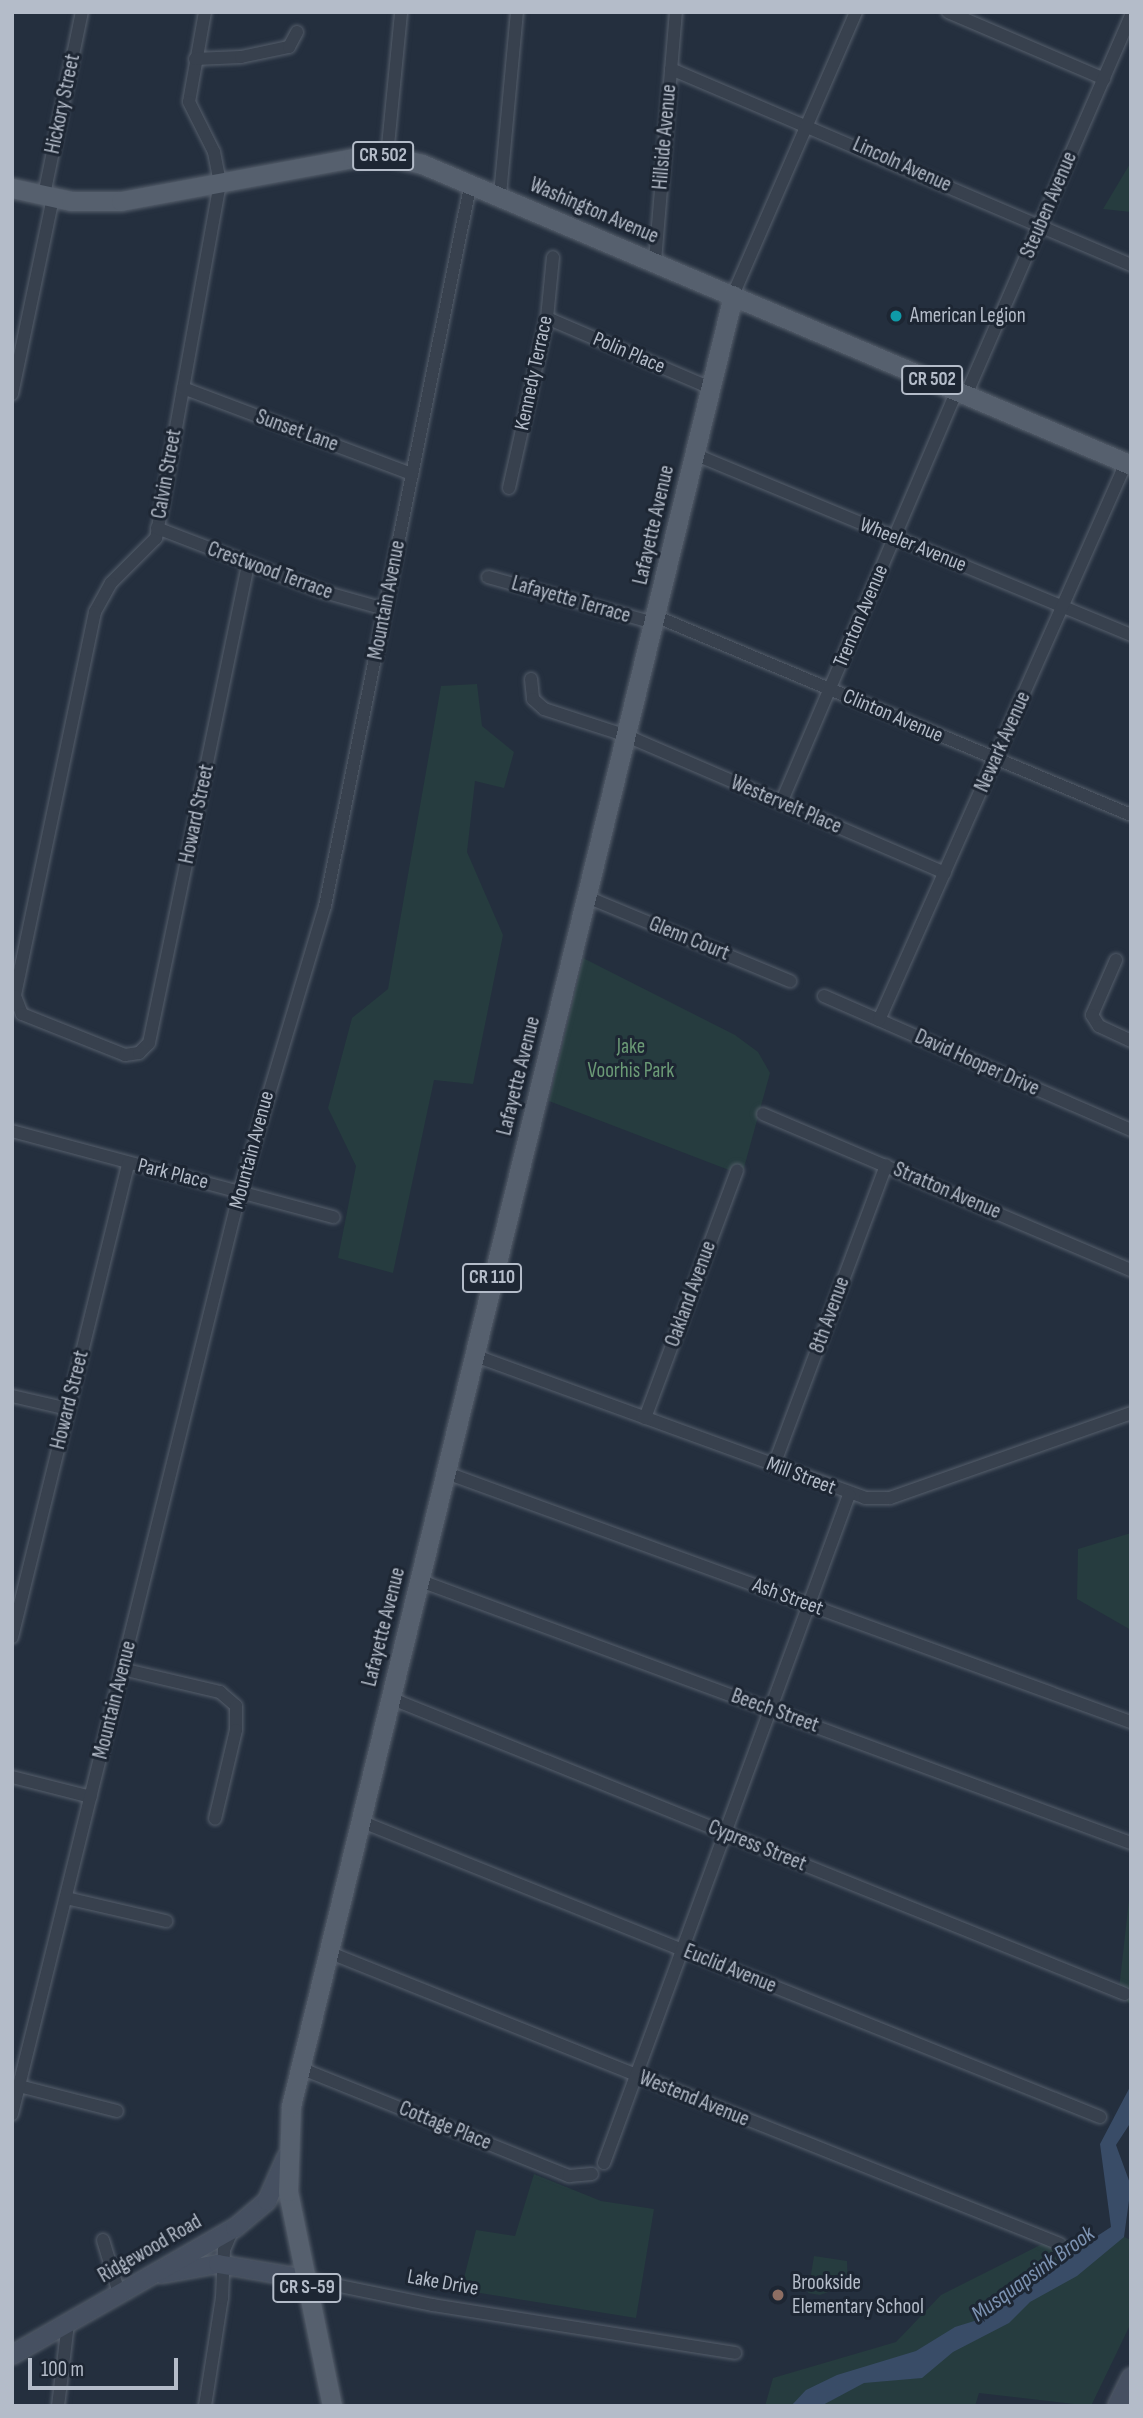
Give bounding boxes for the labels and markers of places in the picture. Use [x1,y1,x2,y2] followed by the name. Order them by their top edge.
[910,303,1026,329] place label: American Legion
[888,308,904,324] marker: American Legion
[792,2270,924,2320] place label: Brookside Elementary School
[770,2287,786,2303] marker: Brookside Elementary School

